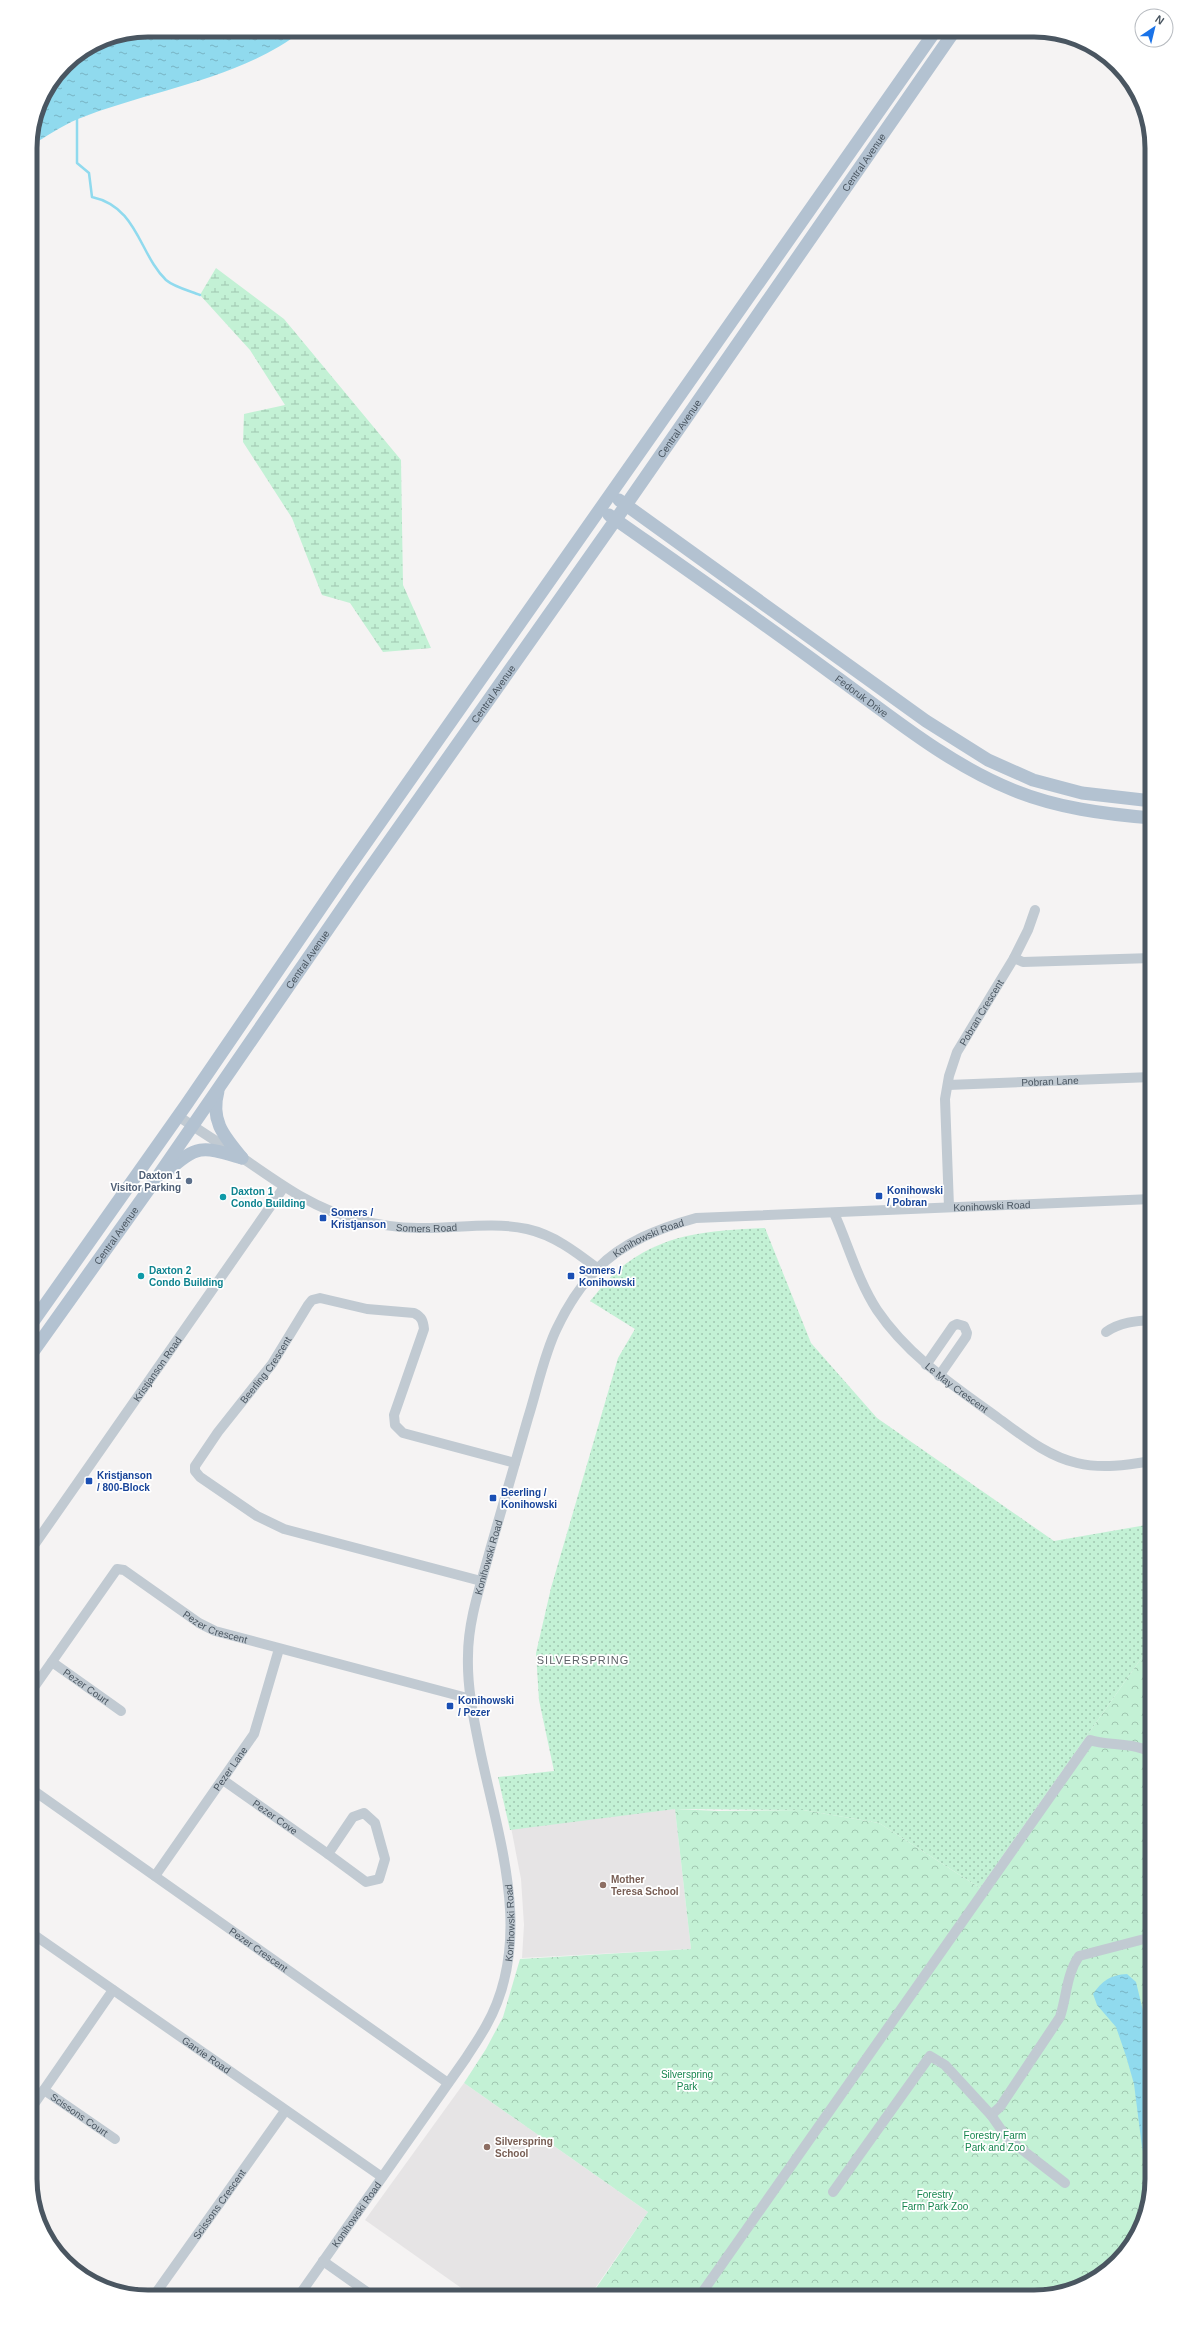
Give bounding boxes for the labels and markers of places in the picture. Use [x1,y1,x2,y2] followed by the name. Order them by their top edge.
[111,1170,181,1193] place label: Daxton 1 Visitor Parking
[184,1176,194,1186] marker: Daxton 1 Visitor Parking
[887,1185,943,1208] place label: Konihowski / Pobran
[231,1186,305,1209] place label: Daxton 1 Condo Building
[874,1191,884,1201] marker: Konihowski / Pobran
[218,1192,228,1202] marker: Daxton 1 Condo Building
[331,1207,386,1230] place label: Somers / Kristjanson
[318,1213,328,1223] marker: Somers / Kristjanson
[149,1265,223,1288] place label: Daxton 2 Condo Building
[579,1265,635,1288] place label: Somers / Konihowski
[136,1271,146,1281] marker: Daxton 2 Condo Building
[566,1271,576,1281] marker: Somers / Konihowski
[97,1470,152,1493] place label: Kristjanson / 800-Block
[84,1476,94,1486] marker: Kristjanson / 800-Block
[501,1487,557,1510] place label: Beerling / Konihowski
[488,1493,498,1503] marker: Beerling / Konihowski
[458,1695,514,1718] place label: Konihowski / Pezer
[445,1701,455,1711] marker: Konihowski / Pezer
[611,1874,679,1897] place label: Mother Teresa School
[598,1880,608,1890] marker: Mother Teresa School
[495,2136,553,2159] place label: Silverspring School
[482,2142,492,2152] marker: Silverspring School

